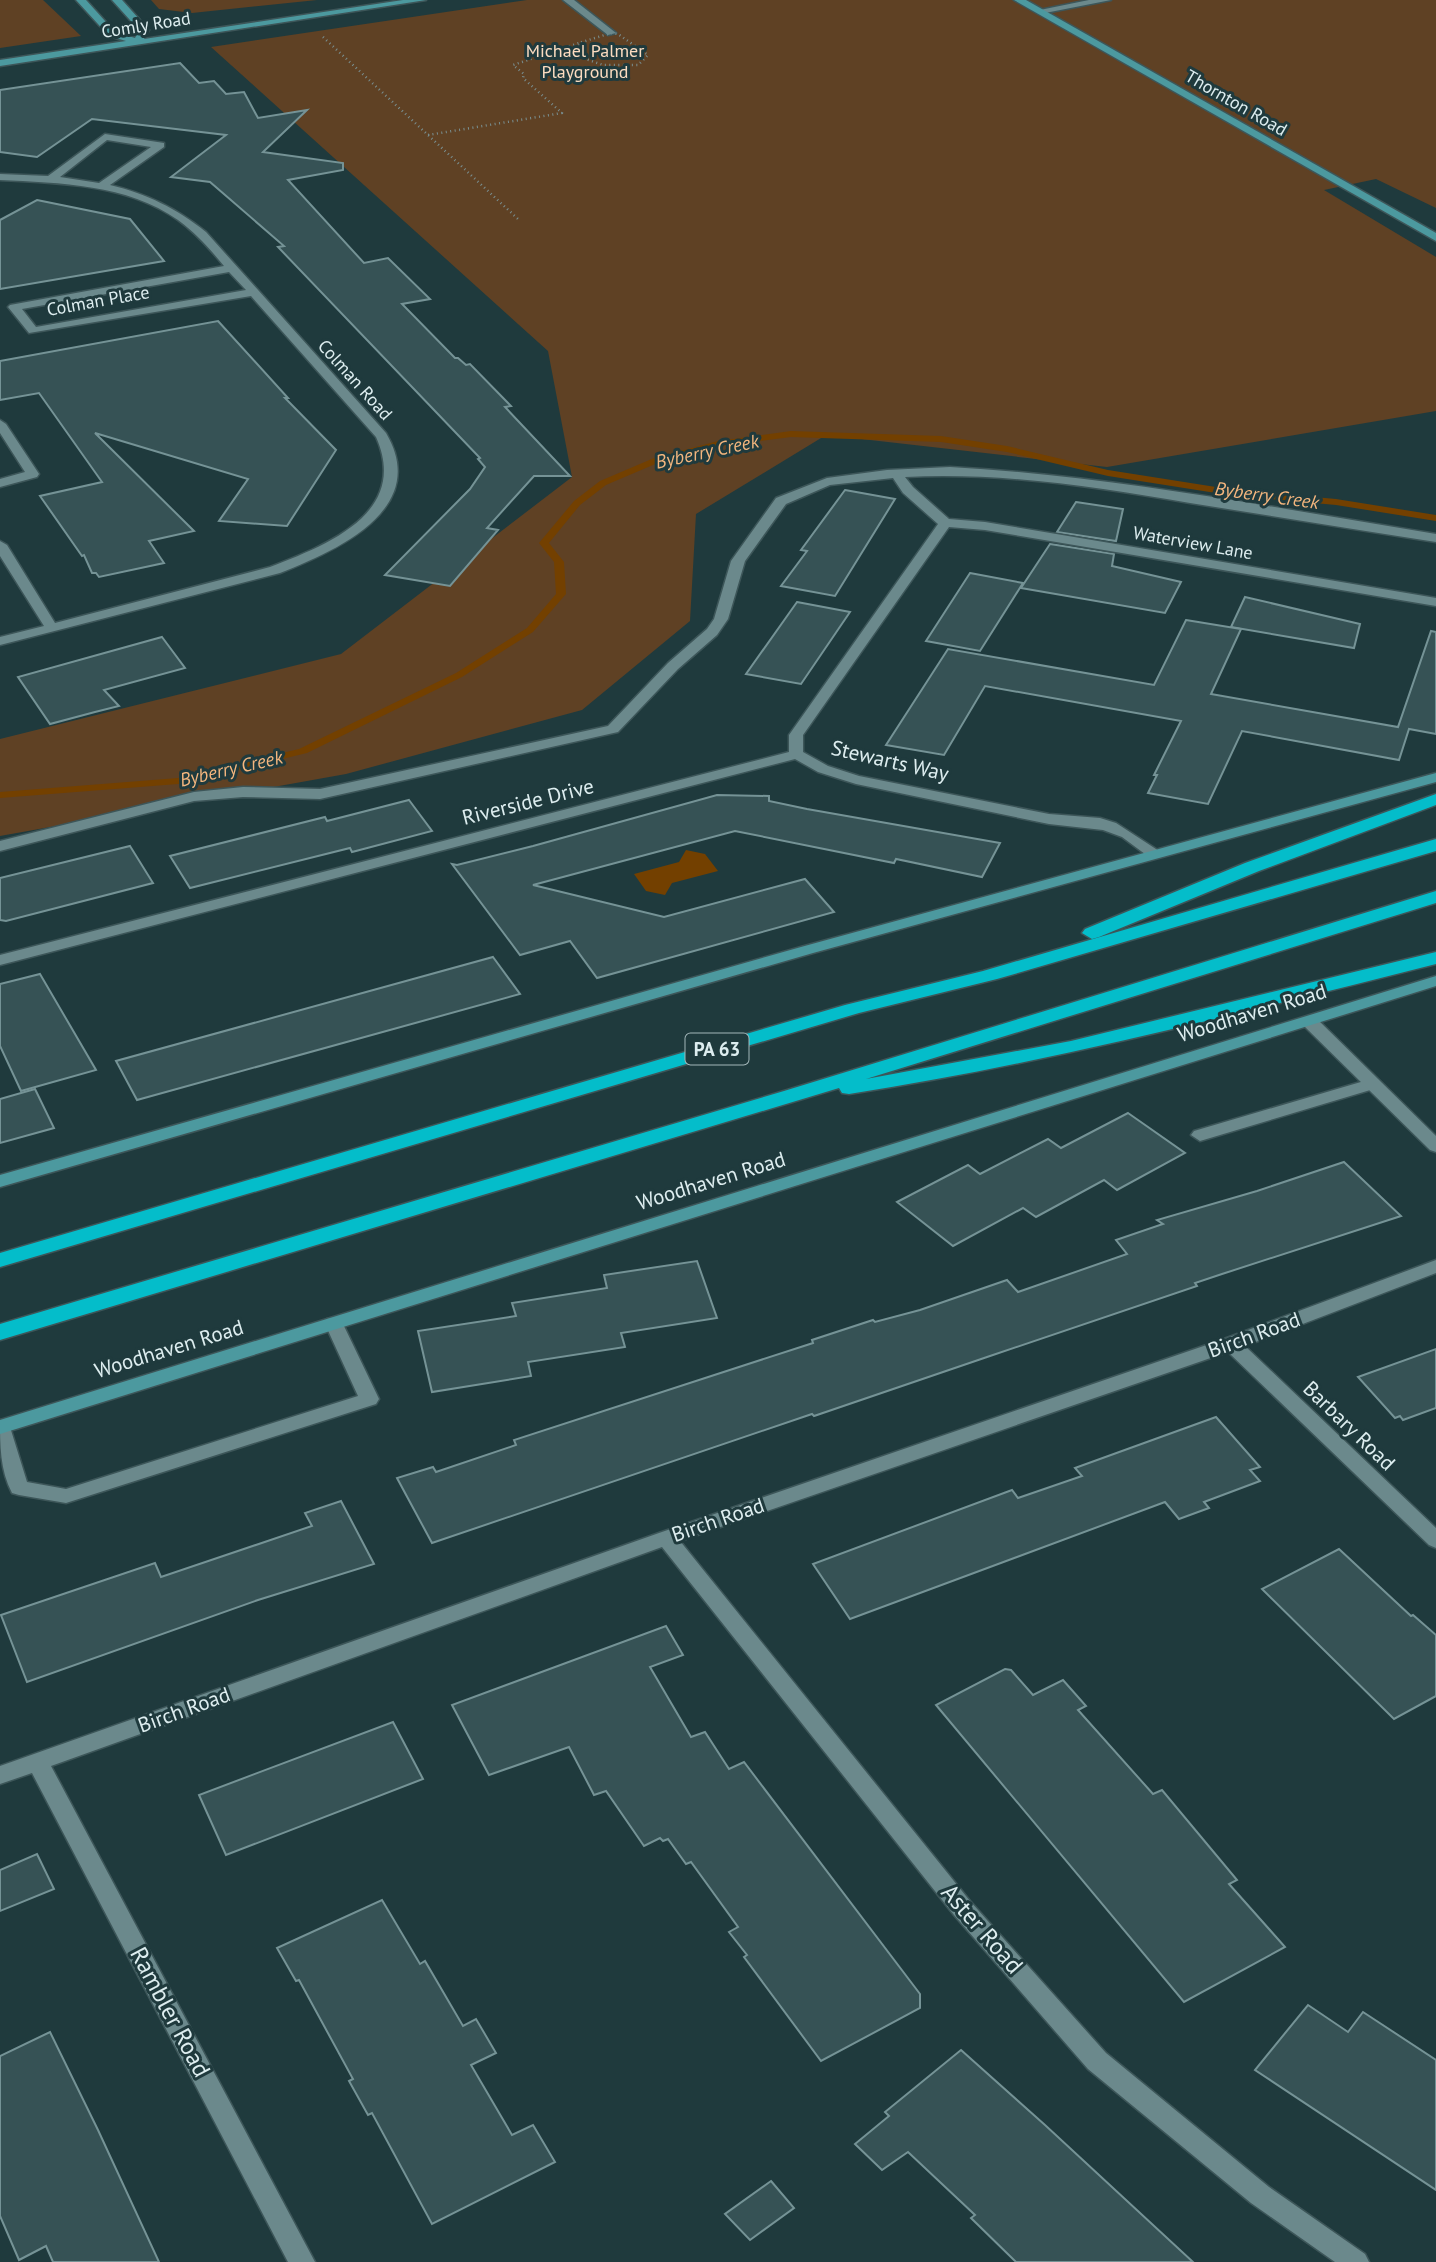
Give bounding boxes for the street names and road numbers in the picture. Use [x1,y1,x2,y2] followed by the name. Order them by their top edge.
[100,6,192,43] street label: Comly Road
[1181,64,1291,141] street label: Thornton Road
[45,280,151,321] street label: Colman Place
[313,334,398,425] street label: Colman Road
[1131,521,1255,564] street label: Waterview Lane
[829,734,952,787] street label: Stewarts Way
[459,772,597,831] street label: Riverside Drive
[1174,977,1330,1048] street label: Woodhaven Road
[686,1034,748,1064] road number: PA 63
[633,1145,789,1216] street label: Woodhaven Road
[1204,1305,1304,1364] street label: Birch Road
[91,1313,247,1384] street label: Woodhaven Road
[1298,1375,1401,1476] street label: Barbary Road
[668,1491,768,1548] street label: Birch Road
[134,1680,234,1739] street label: Birch Road
[935,1877,1030,1980] street label: Aster Road
[123,1941,218,2082] street label: Rambler Road

